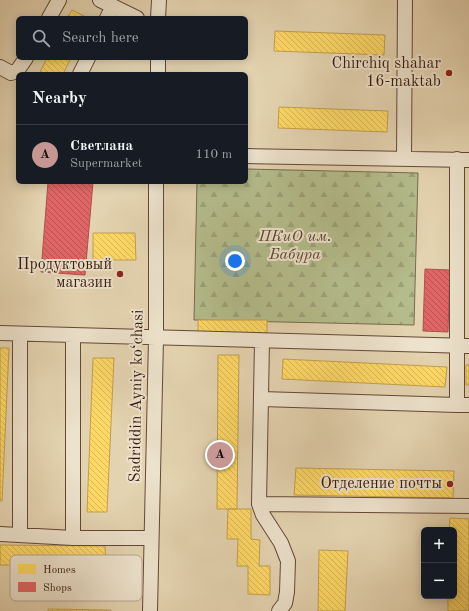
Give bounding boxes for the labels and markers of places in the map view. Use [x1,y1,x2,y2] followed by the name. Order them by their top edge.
[331,56,441,90] place label: Chirchiq shahar 16-maktab
[444,68,454,78] marker: Chirchiq shahar 16-maktab
[17,257,112,291] place label: Продуктовый магазин
[115,269,125,279] marker: Продуктовый магазин
[207,440,233,470] pin: A
[321,476,442,492] place label: Отделение почты
[445,479,455,489] marker: Отделение почты

